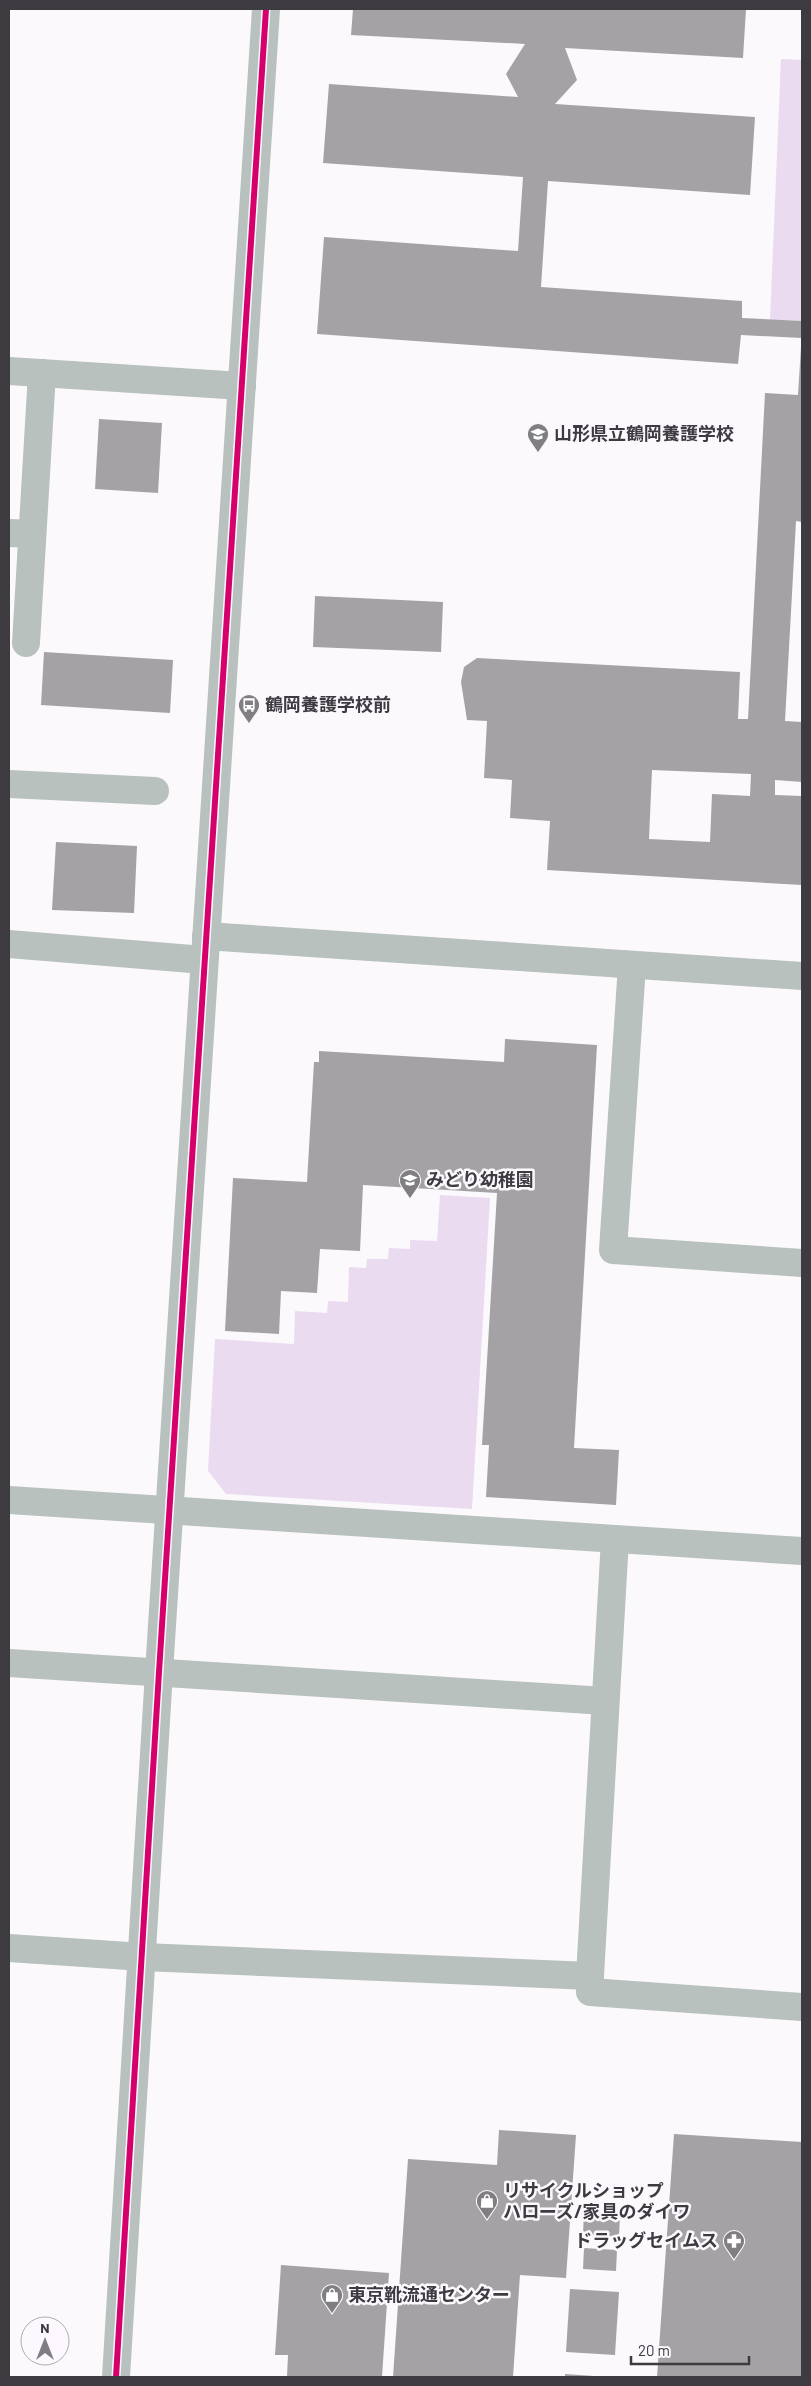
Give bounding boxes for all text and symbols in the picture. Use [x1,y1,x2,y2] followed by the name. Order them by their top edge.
[526,422,550,453] school or university icon: 山形県立鶴岡養護学校
[554,422,734,444] place label: 山形県立鶴岡養護学校
[237,693,261,724] bus stop icon: 鶴岡養護学校前
[265,693,391,715] place label: 鶴岡養護学校前
[398,1168,422,1199] school or university icon: みどり幼稚園
[426,1168,534,1190] place label: みどり幼稚園
[503,2179,691,2222] place label: リサイクルショップ ハローズ/家具のダイワ
[475,2189,499,2220] shop icon: リサイクルショップ ハローズ/家具のダイワ
[574,2229,718,2251] place label: ドラッグセイムス
[722,2229,746,2260] pharmacy icon: ドラッグセイムス
[320,2283,344,2314] shop icon: 東京靴流通センター
[348,2283,510,2305] place label: 東京靴流通センター
[20,2316,70,2366] north arrow
[40,2319,50,2336] text: N
[631,2334,748,2366] scale bar
[638,2341,670,2359] text: 20 m

